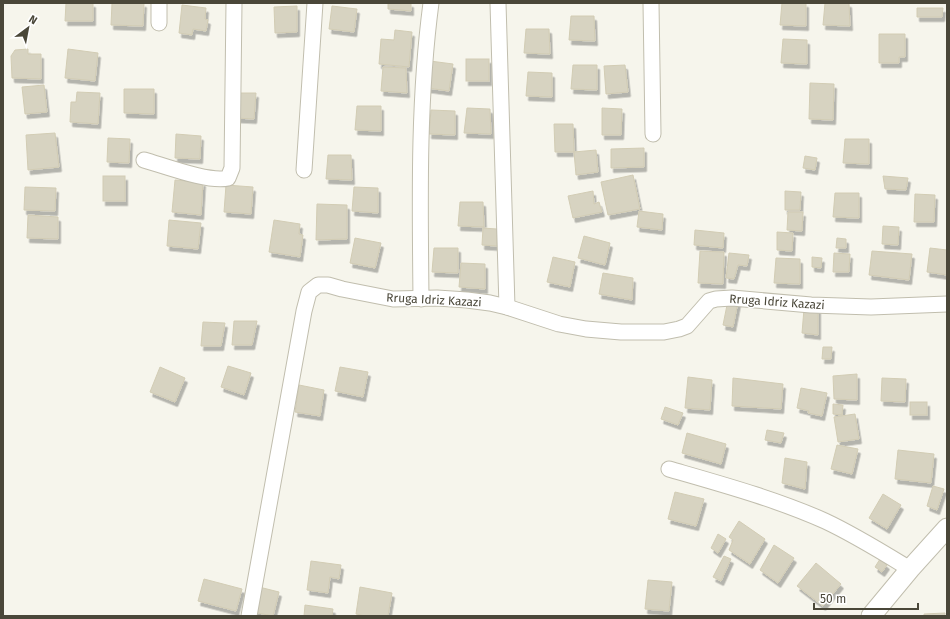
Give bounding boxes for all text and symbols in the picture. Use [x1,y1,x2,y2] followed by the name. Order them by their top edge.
[8,8,48,48] north arrow
[26,12,40,27] text: N
[386,291,482,309] street label: Rruga Idriz Kazazi
[729,292,825,312] street label: Rruga Idriz Kazazi
[814,585,918,611] scale bar
[820,592,846,606] text: 50 m

